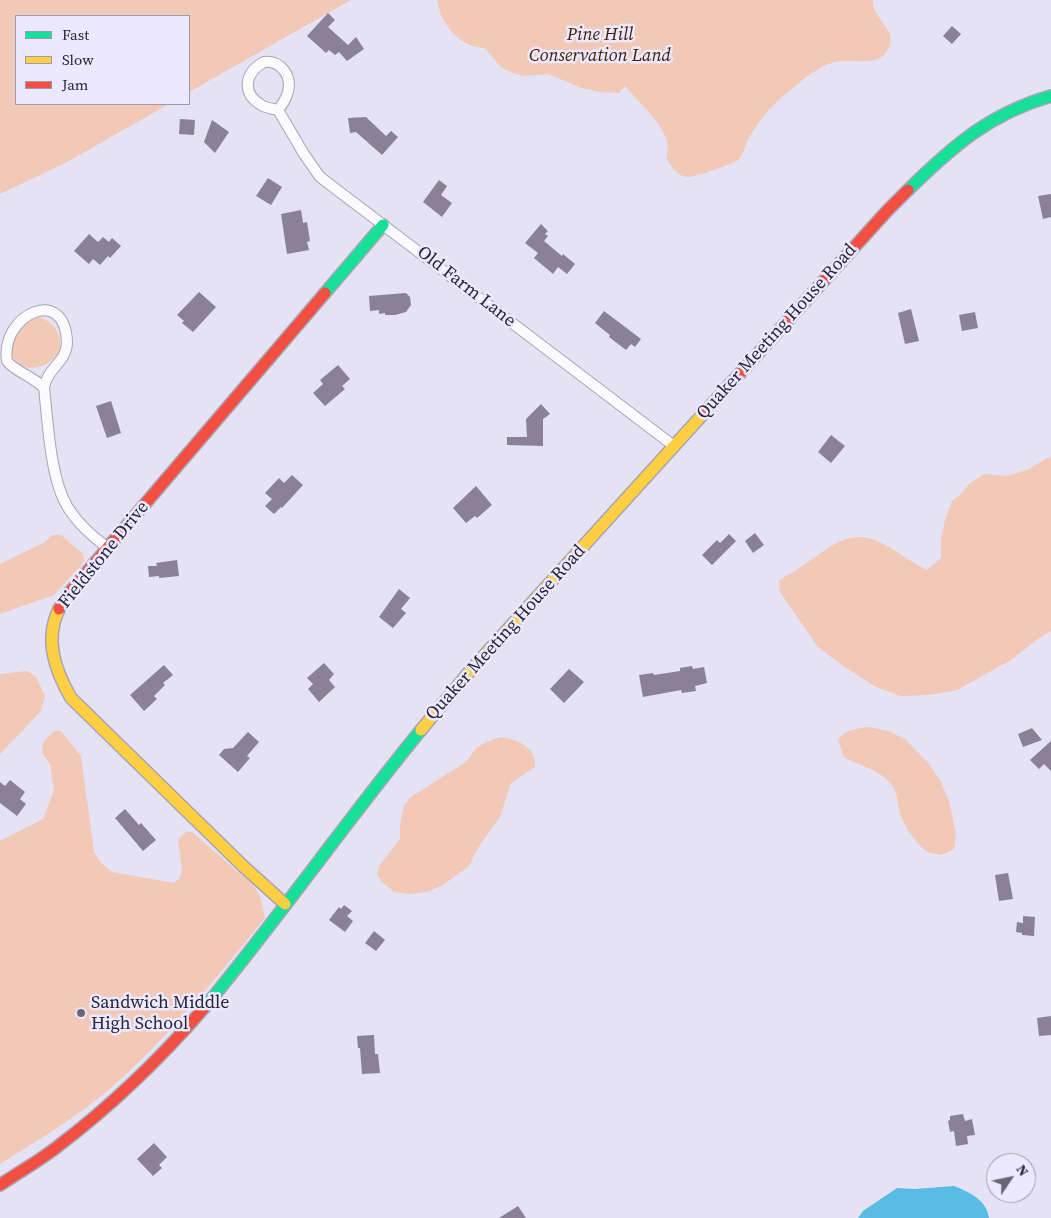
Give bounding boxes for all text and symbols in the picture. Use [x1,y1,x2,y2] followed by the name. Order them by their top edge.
[15,15,190,105] legend
[62,24,89,45] text: Fast
[529,24,671,66] park label: Pine Hill Conservation Land
[62,49,94,70] text: Slow
[62,74,88,95] text: Jam
[692,240,862,424] street label: Quaker Meeting House Road
[412,242,520,332] street label: Old Farm Lane
[54,497,154,613] street label: Fieldstone Drive
[421,541,591,725] street label: Quaker Meeting House Road
[91,992,229,1034] place label: Sandwich Middle High School
[75,1007,87,1019] marker: Sandwich Middle High School
[986,1153,1036,1203] north arrow
[1011,1160,1034,1180] text: N

